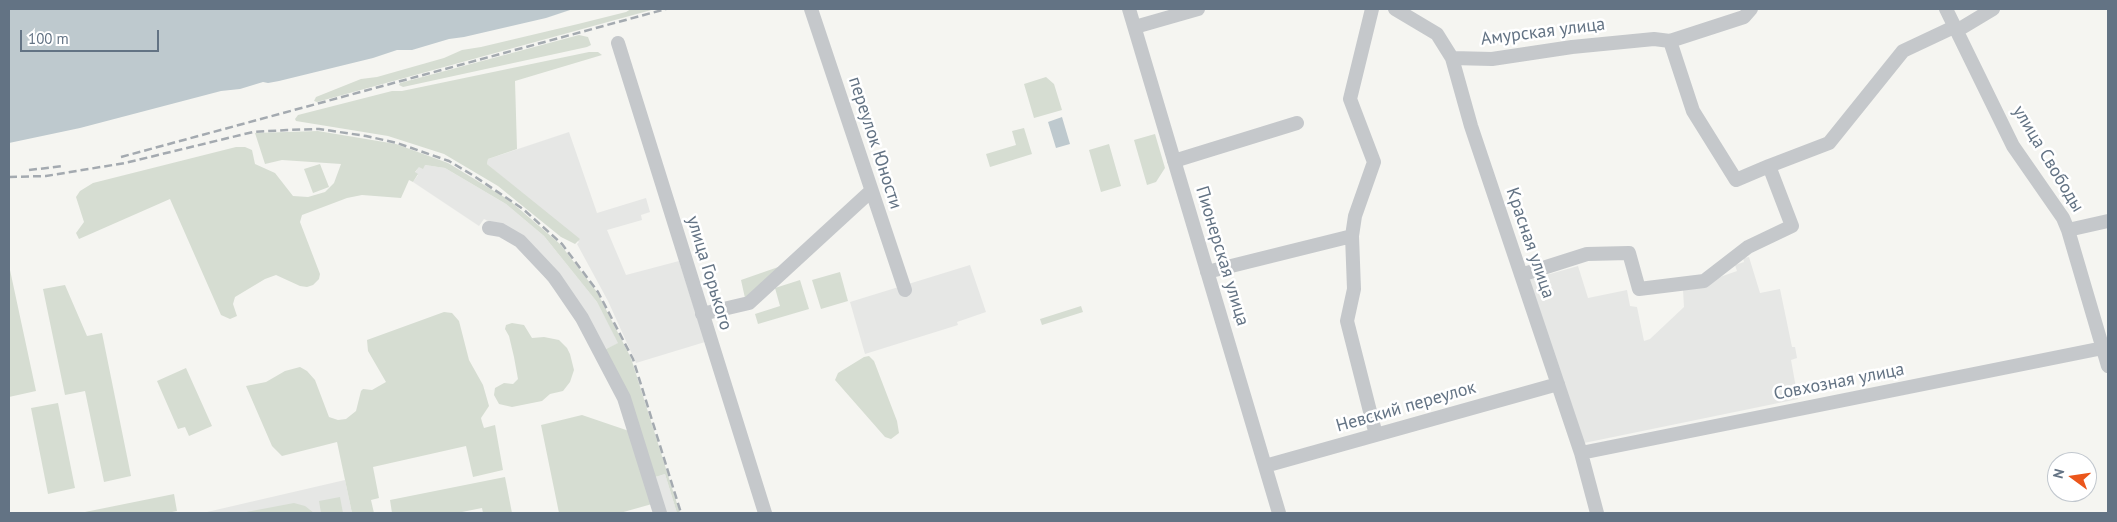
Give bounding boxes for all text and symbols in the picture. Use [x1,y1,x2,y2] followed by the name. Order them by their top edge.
[1480,14,1606,50] street label: Амурская улица
[22,20,161,52] scale bar
[28,29,69,48] text: 100 m
[843,74,907,212] street label: переулок Юности
[2008,102,2088,216] street label: улица Свободы
[1191,184,1253,328] street label: Пионерская улица
[1501,185,1559,301] street label: Красная улица
[681,213,737,333] street label: улица Горького
[1772,359,1906,405] street label: Совхозная улица
[1334,377,1478,437] street label: Невский переулок
[2047,452,2097,502] north arrow
[2049,467,2068,480] text: N

